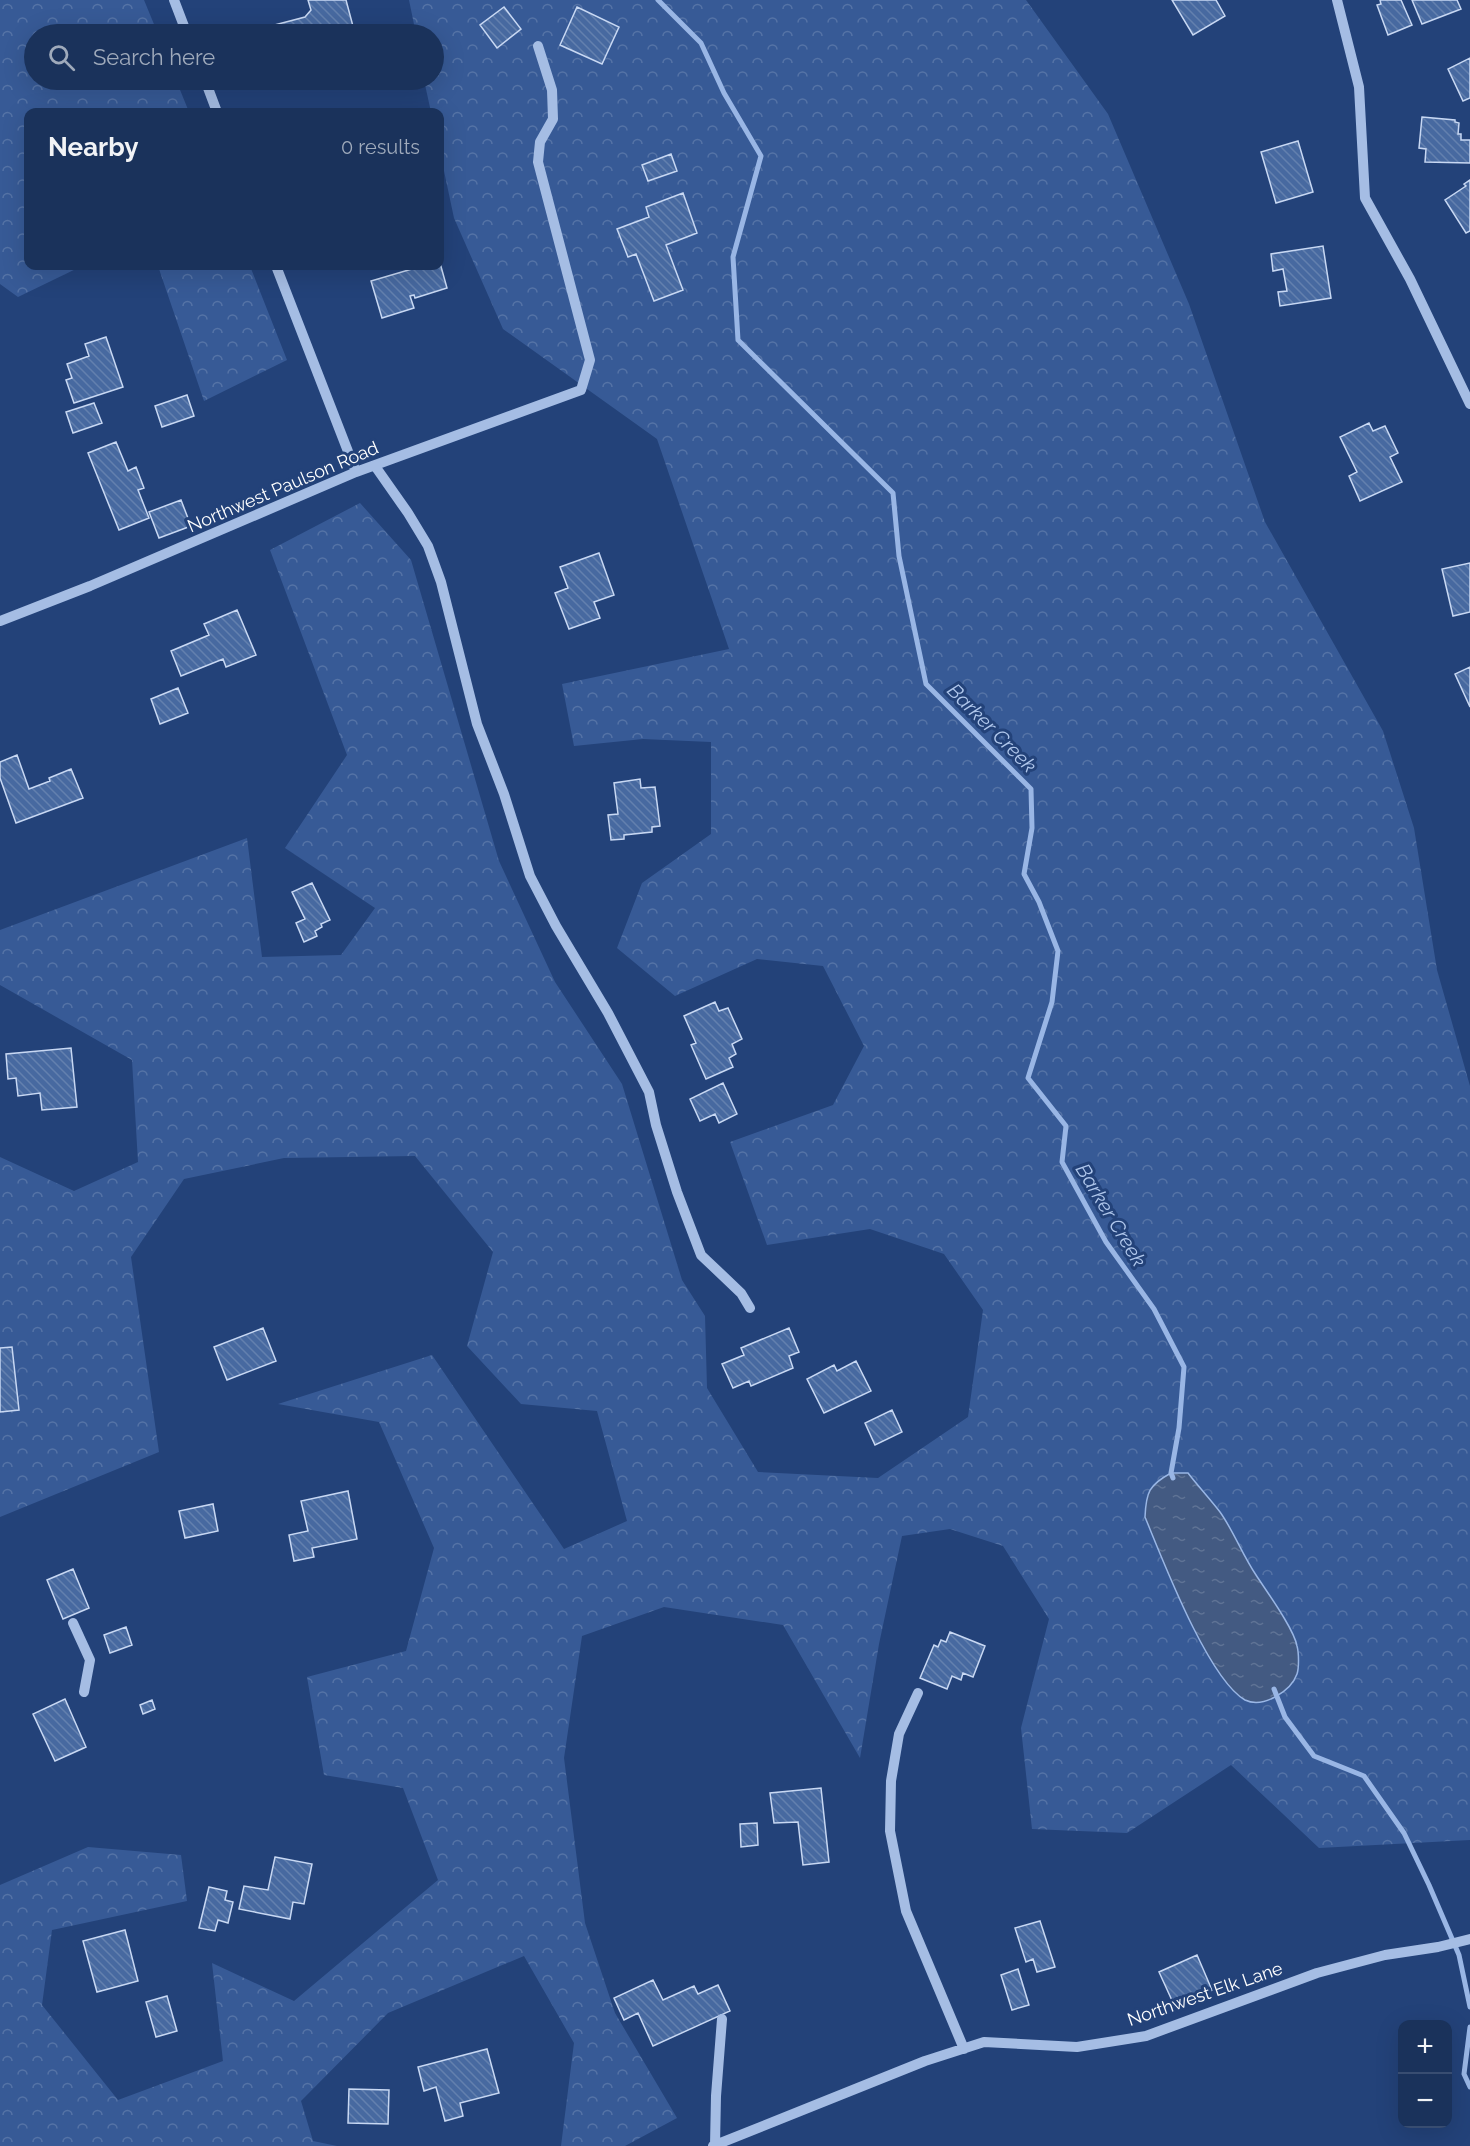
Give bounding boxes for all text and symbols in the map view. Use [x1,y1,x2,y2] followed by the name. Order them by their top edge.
[24,24,444,90] search box
[45,41,78,74] icon: search
[93,44,215,70] text: Search here
[48,132,138,162] text: Nearby
[341,135,420,159] text: 0 results
[184,437,381,536] street label: Northwest Paulson Road
[942,678,1042,778] water label: Barker Creek
[1071,1159,1151,1271] water label: Barker Creek
[1125,1957,1286,2030] street label: Northwest Elk Lane
[1398,2020,1452,2128] map controls
[1398,2020,1452,2074] button: +
[1398,2074,1452,2128] button: −

